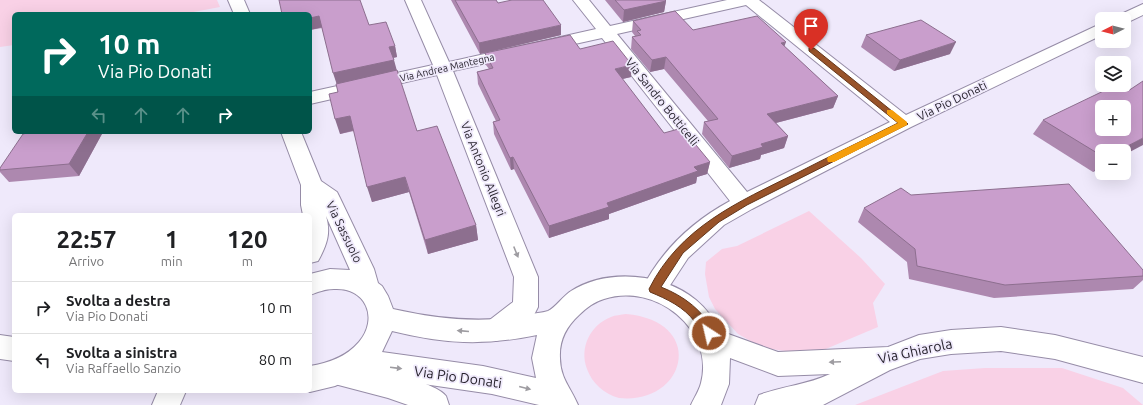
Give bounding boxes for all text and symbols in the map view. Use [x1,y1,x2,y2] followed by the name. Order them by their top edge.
[794,9,828,50] pin
[1095,12,1131,48] north arrow
[1095,12,1131,180] map controls
[800,15,822,37] icon: arrive
[32,28,84,80] icon: right
[98,28,160,59] text: 10 m
[399,51,496,84] street label: Via Andrea Mantegna
[623,55,702,148] street label: Via Sandro Botticelli
[1095,56,1131,92] button: layers
[98,61,212,81] text: Via Pio Donati
[915,78,989,123] street label: Via Pio Donati
[1095,100,1131,136] button: +
[88,104,110,126] icon: left
[130,104,152,126] icon: ahead
[172,104,194,126] icon: ahead
[214,104,236,126] icon: right
[459,120,508,218] street label: Via Antonio Allegri
[1095,144,1131,180] button: −
[324,199,365,265] street label: Via Sassuolo
[56,226,116,253] text: 22:57
[165,226,178,253] text: 1
[227,226,268,253] text: 120
[513,246,519,258] one-way arrow
[69,254,104,268] text: Arrivo
[161,254,183,268] text: min
[242,254,253,268] text: m
[66,292,171,309] text: Svolta a destra
[32,297,54,319] icon: right
[259,299,292,316] text: 10 m
[66,309,148,323] text: Via Pio Donati
[688,312,730,354] position arrow
[457,328,469,334] one-way arrow
[876,335,954,367] street label: Via Ghiarola
[66,344,177,361] text: Svolta a sinistra
[32,349,54,371] icon: left
[259,351,292,368] text: 80 m
[829,358,841,365] one-way arrow
[66,361,181,375] text: Via Raffaello Sanzio
[413,363,503,391] street label: Via Pio Donati
[390,365,402,371] one-way arrow
[519,385,531,391] one-way arrow

